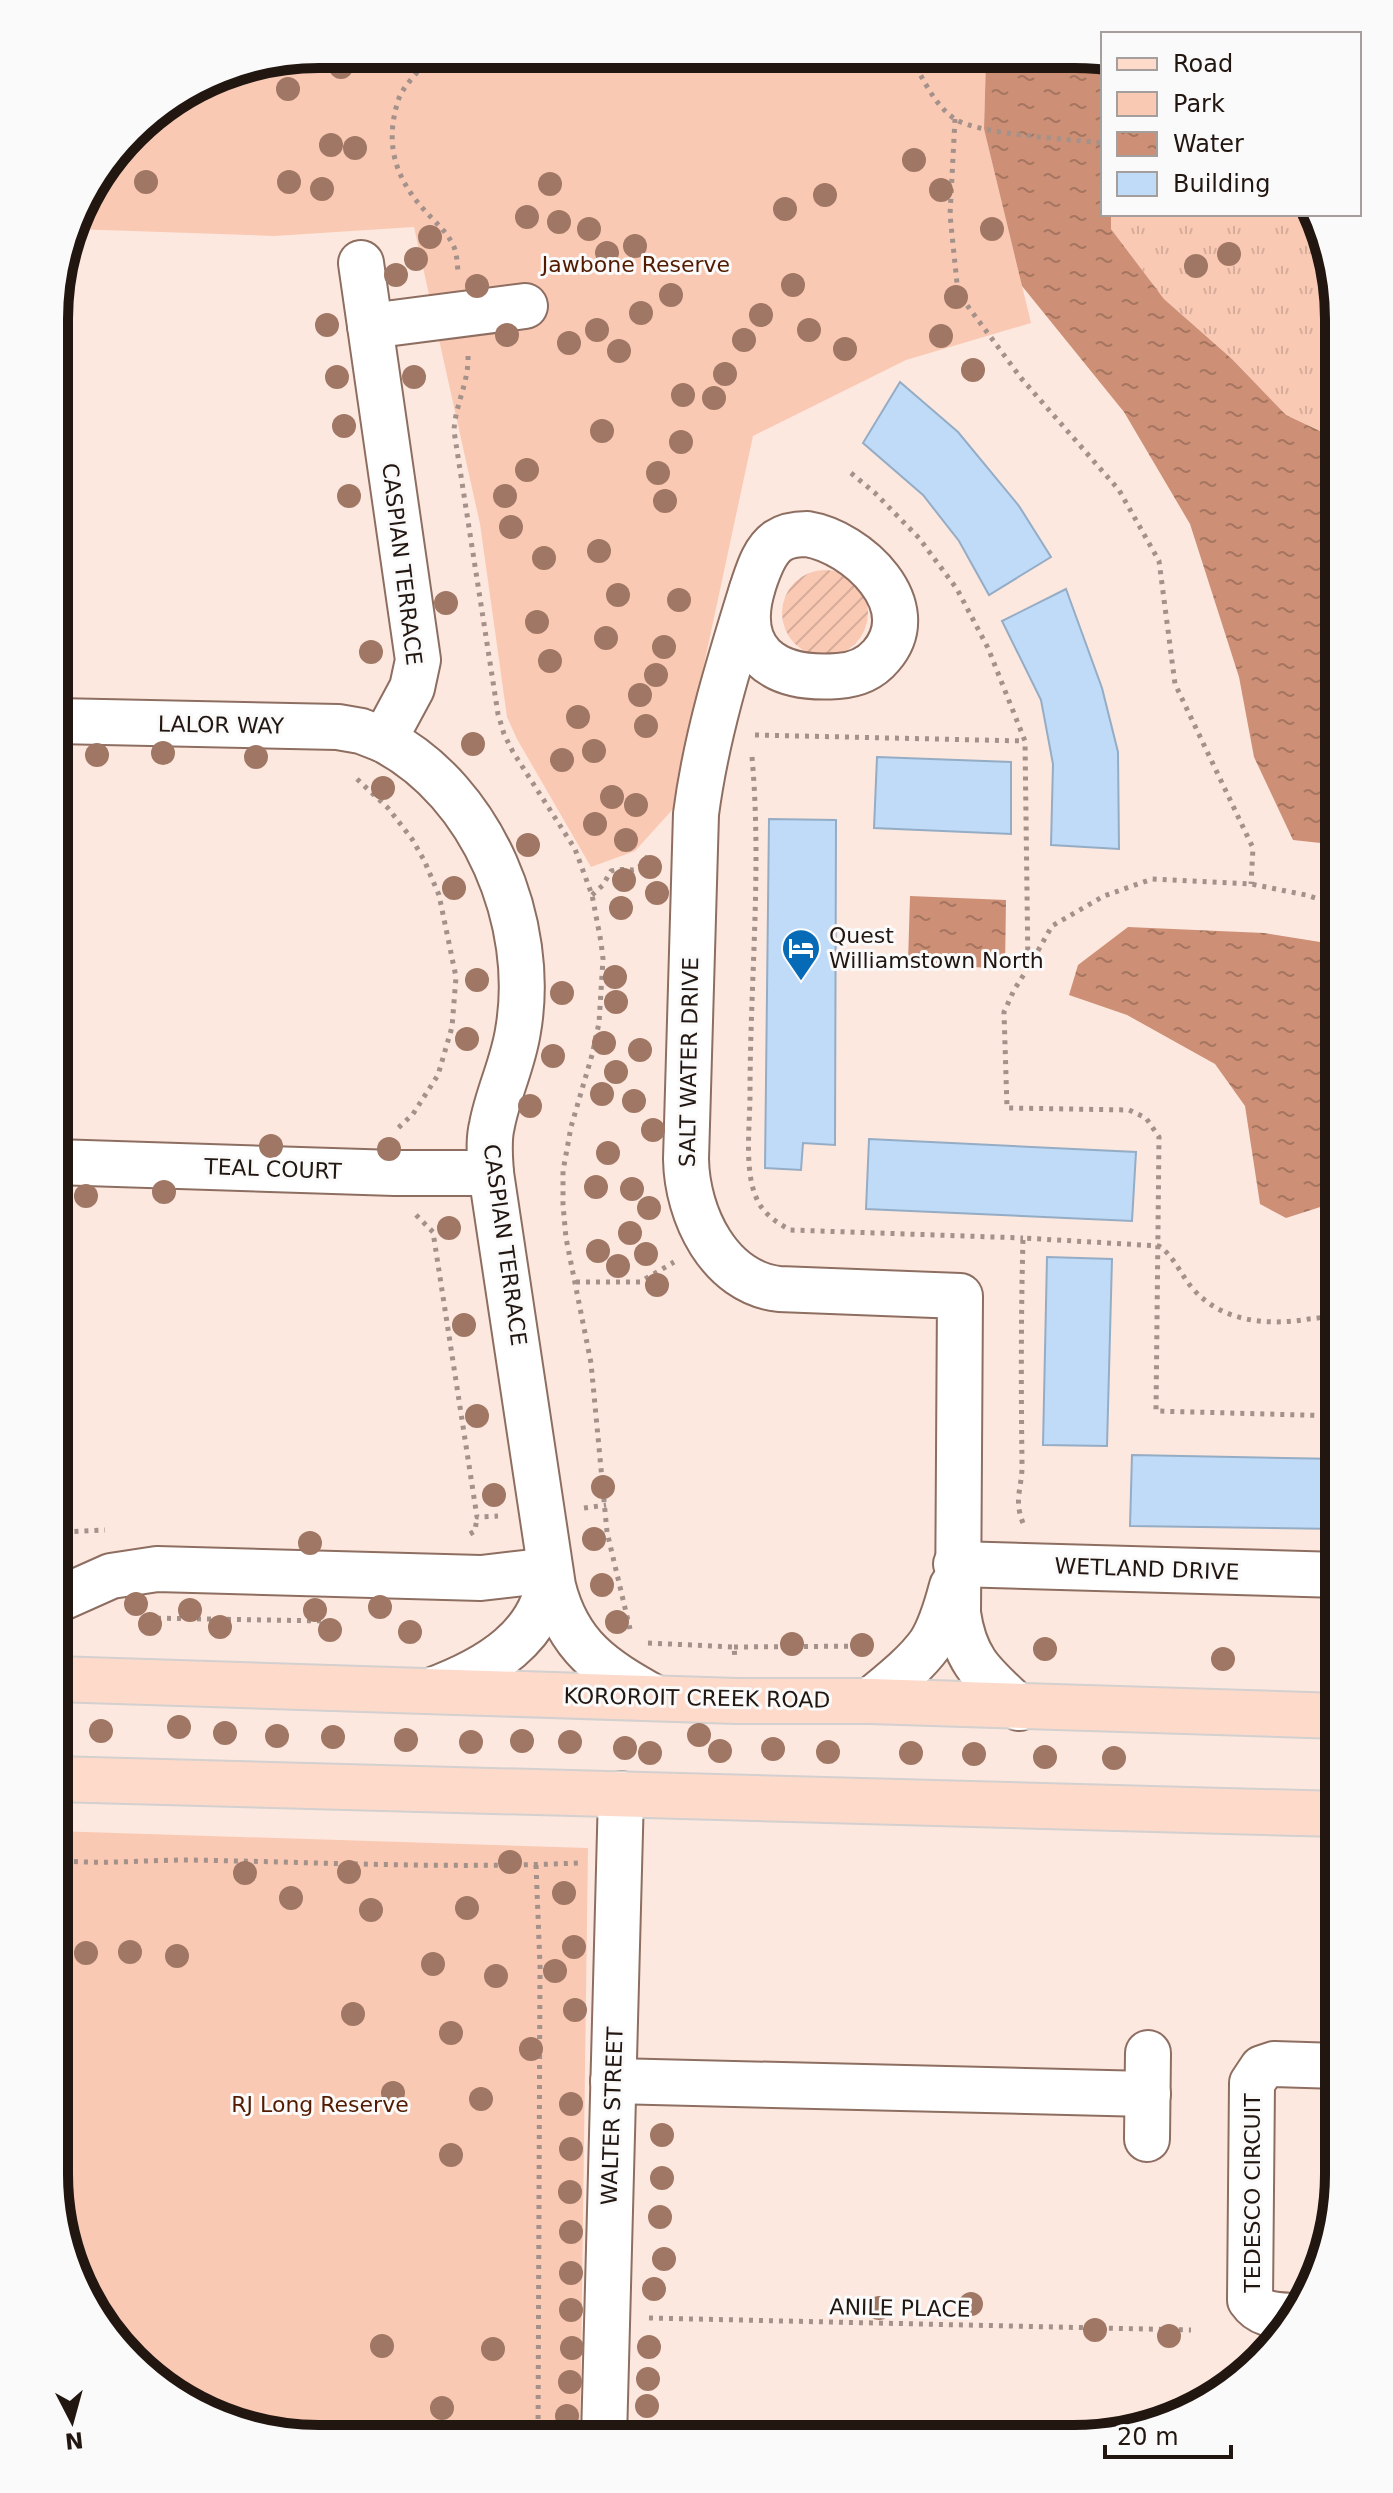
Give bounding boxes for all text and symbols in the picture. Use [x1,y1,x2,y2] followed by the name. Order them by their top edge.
[1101,32,1361,216] legend
[1173,50,1233,78] text: Road
[1173,90,1225,118] text: Park
[1173,130,1244,158] text: Water
[1173,170,1270,198] text: Building
[540,252,730,277] park label: Jawbone Reserve
[377,461,427,667] street label: CASPIAN TERRACE
[158,711,285,739] street label: LALOR WAY
[829,923,1044,973] place label: Quest Williamstown North
[780,927,822,982] hotel icon: Quest Williamstown North
[675,957,703,1167] street label: SALT WATER DRIVE
[478,1142,532,1348] street label: CASPIAN TERRACE
[203,1154,343,1184] street label: TEAL COURT
[1054,1553,1240,1585] street label: WETLAND DRIVE
[563,1683,831,1713] street label: KOROROIT CREEK ROAD
[596,2026,628,2206] street label: WALTER STREET
[231,2092,409,2117] park label: RJ Long Reserve
[1240,2093,1265,2294] street label: TEDESCO CIRCUIT
[829,2294,971,2322] street label: ANILE PLACE
[32,2381,112,2461] north arrow
[1105,2409,1231,2459] scale bar
[1117,2423,1179,2451] text: 20 m
[64,2427,85,2454] text: N

